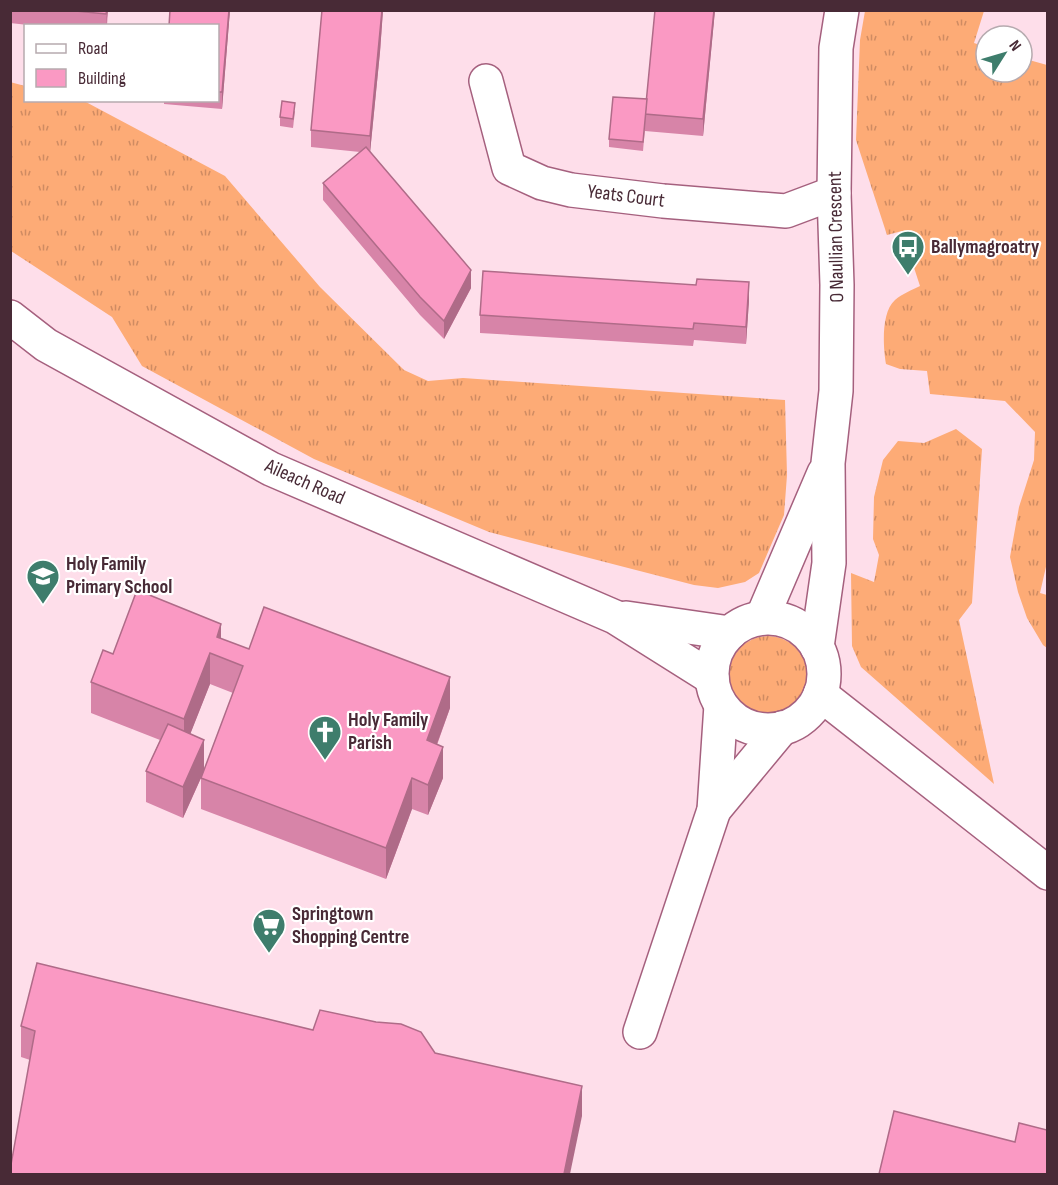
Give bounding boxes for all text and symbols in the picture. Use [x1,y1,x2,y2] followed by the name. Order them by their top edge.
[24,24,219,102] legend
[974,24,1034,84] north arrow
[1005,37,1025,55] text: N
[78,38,108,59] text: Road
[78,68,126,89] text: Building
[823,171,849,303] street label: O Naullian Crescent
[586,179,666,213] street label: Yeats Court
[890,229,926,276] bus stop icon: Ballymagroatry
[931,235,1040,259] place label: Ballymagroatry
[260,453,349,510] street label: Aileach Road
[66,552,172,599] place label: Holy Family Primary School
[25,558,61,605] school or university icon: Holy Family Primary School
[348,708,429,755] place label: Holy Family Parish
[307,714,343,761] church icon: Holy Family Parish
[292,902,409,949] place label: Springtown Shopping Centre
[251,907,287,954] supermarket icon: Springtown Shopping Centre

